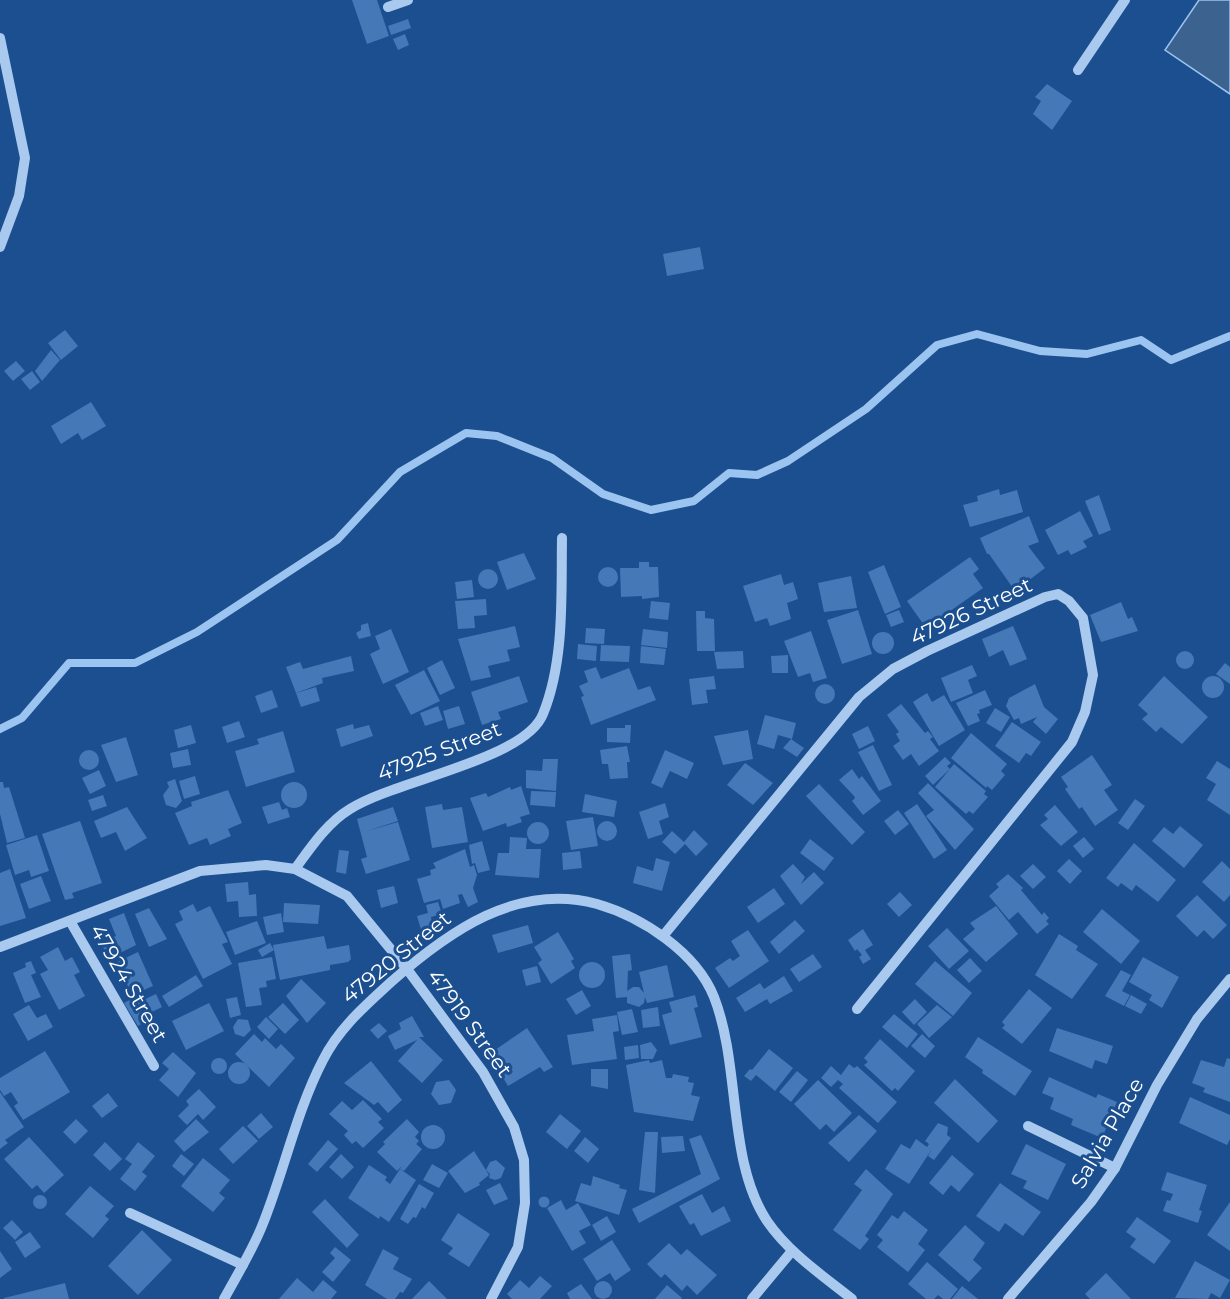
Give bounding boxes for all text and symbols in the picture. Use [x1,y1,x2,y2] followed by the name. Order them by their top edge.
[906,572,1036,650] street label: 47926 Street
[373,716,505,786] street label: 47925 Street
[337,906,455,1008] street label: 47920 Street
[85,919,173,1047] street label: 47924 Street
[422,964,518,1082] street label: 47919 Street
[1065,1073,1149,1193] street label: Salvia Place

